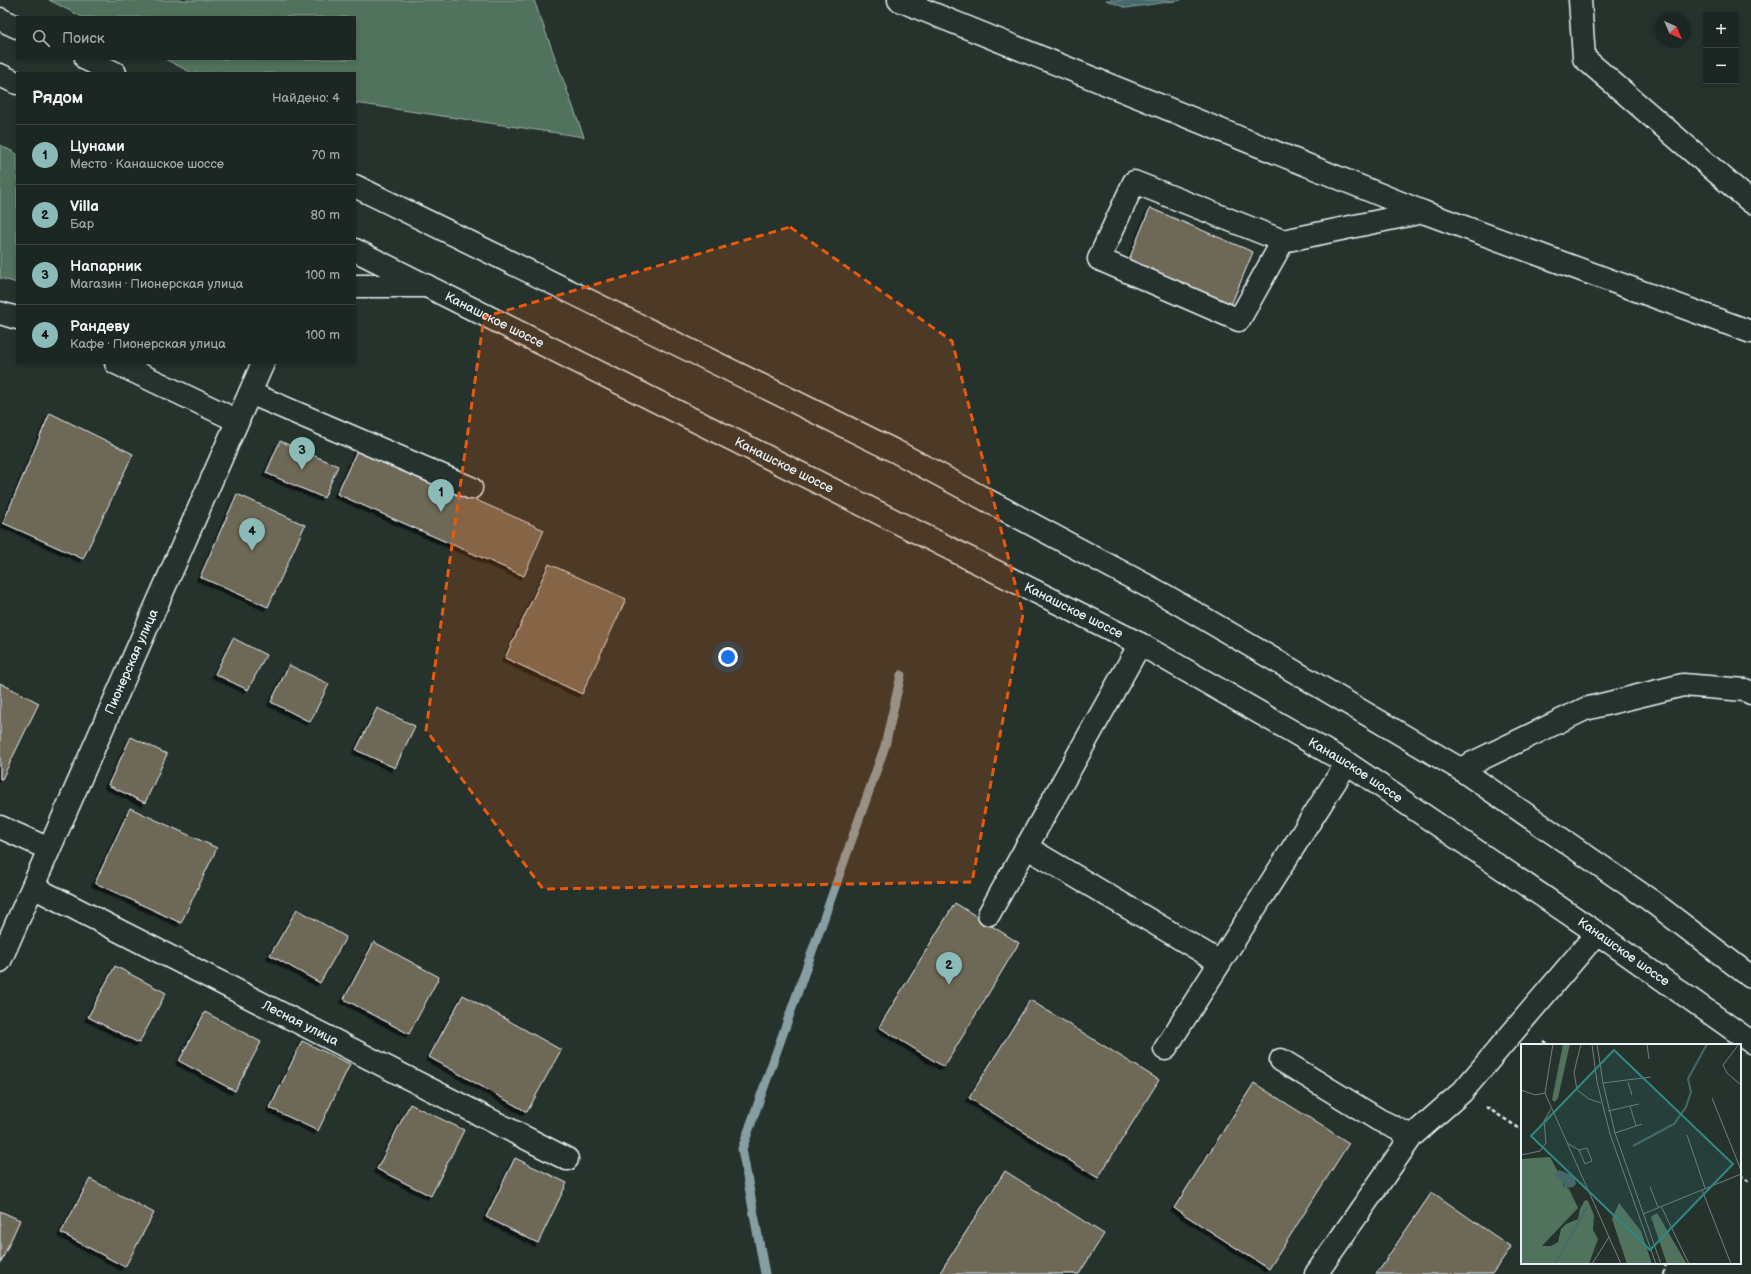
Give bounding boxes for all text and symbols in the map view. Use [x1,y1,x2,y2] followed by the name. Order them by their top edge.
[1655,12,1691,48] north arrow
[1703,12,1739,84] map controls
[1703,12,1739,48] button: +
[16,16,356,60] search box
[30,27,52,49] icon: search
[62,29,105,48] text: Поиск
[1703,48,1739,84] button: −
[32,88,83,108] text: Рядом
[272,90,340,106] text: Найдено: 4
[70,137,125,156] text: Цунами
[42,147,48,163] text: 1
[312,147,340,163] text: 70 m
[70,156,224,172] text: Место · Канашское шоссе
[70,197,99,216] text: Villa
[41,207,49,223] text: 2
[311,207,340,223] text: 80 m
[70,216,94,232] text: Бар
[70,257,142,276] text: Напарник
[41,267,49,283] text: 3
[305,267,340,283] text: 100 m
[70,276,244,292] text: Магазин · Пионерская улица
[442,288,547,352] street label: Канашское шоссе
[70,317,130,336] text: Рандеву
[41,327,49,343] text: 4
[305,327,340,343] text: 100 m
[70,336,226,352] text: Кафе · Пионерская улица
[732,434,836,497] street label: Канашское шоссе
[289,437,315,470] pin: 3
[428,479,454,512] pin: 1
[239,518,265,551] pin: 4
[1021,579,1126,642] street label: Канашское шоссе
[102,606,162,717] street label: Пионерская улица
[718,647,738,667] your location
[1305,734,1405,806] street label: Канашское шоссе
[1575,914,1673,990] street label: Канашское шоссе
[936,952,962,985] pin: 2
[258,997,342,1049] street label: Лесная улица
[1521,1044,1741,1264] inset map

